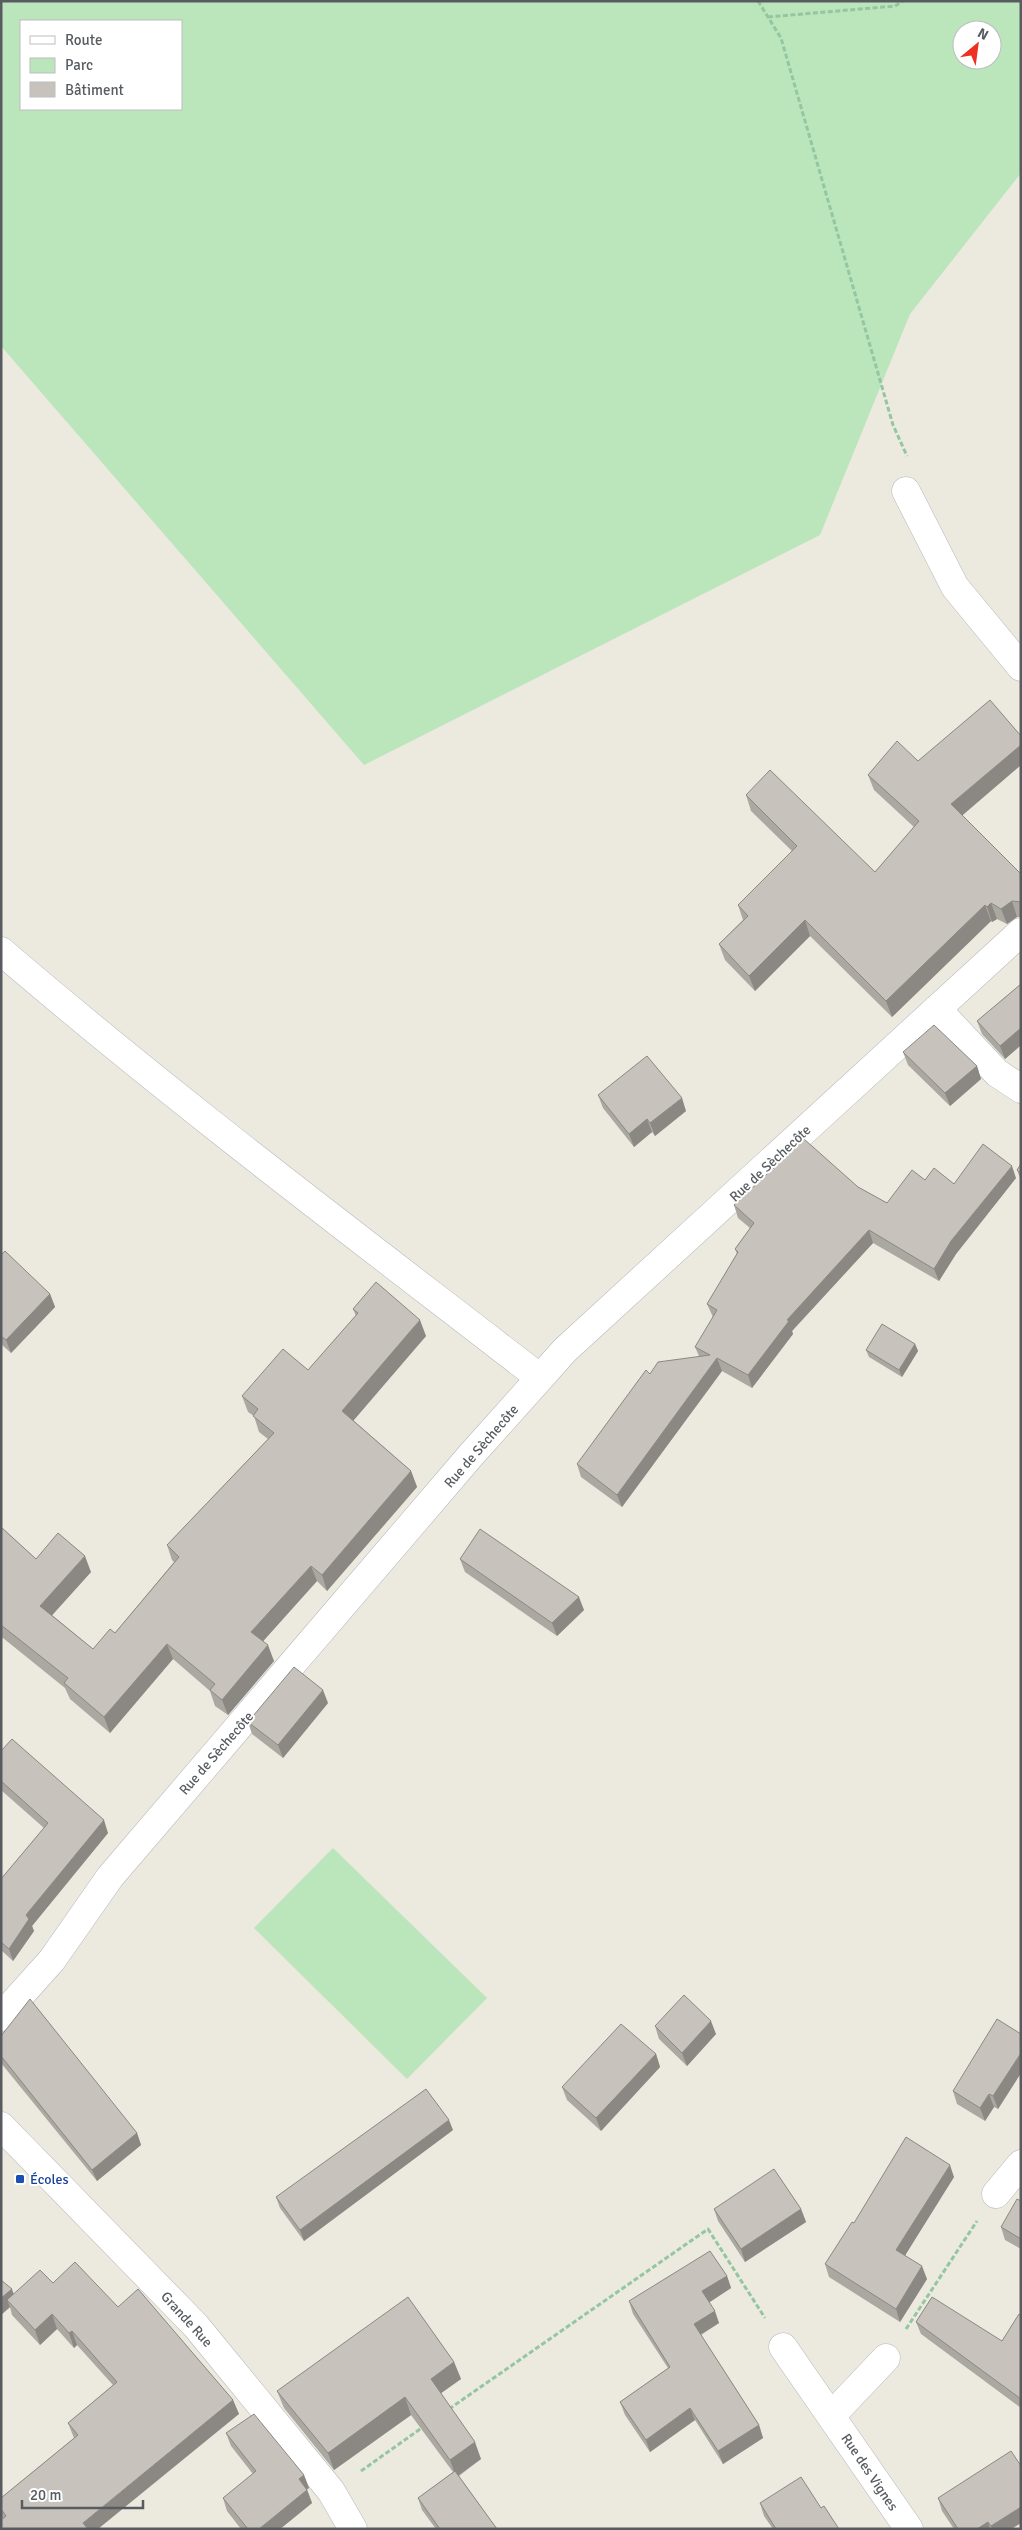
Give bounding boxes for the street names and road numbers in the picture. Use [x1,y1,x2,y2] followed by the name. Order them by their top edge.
[726,1121,814,1205] street label: Rue de Sèchecôte
[441,1401,522,1491] street label: Rue de Sèchecôte
[176,1708,257,1798] street label: Rue de Sèchecôte
[157,2288,216,2351] street label: Grande Rue
[838,2430,902,2514] street label: Rue des Vignes

